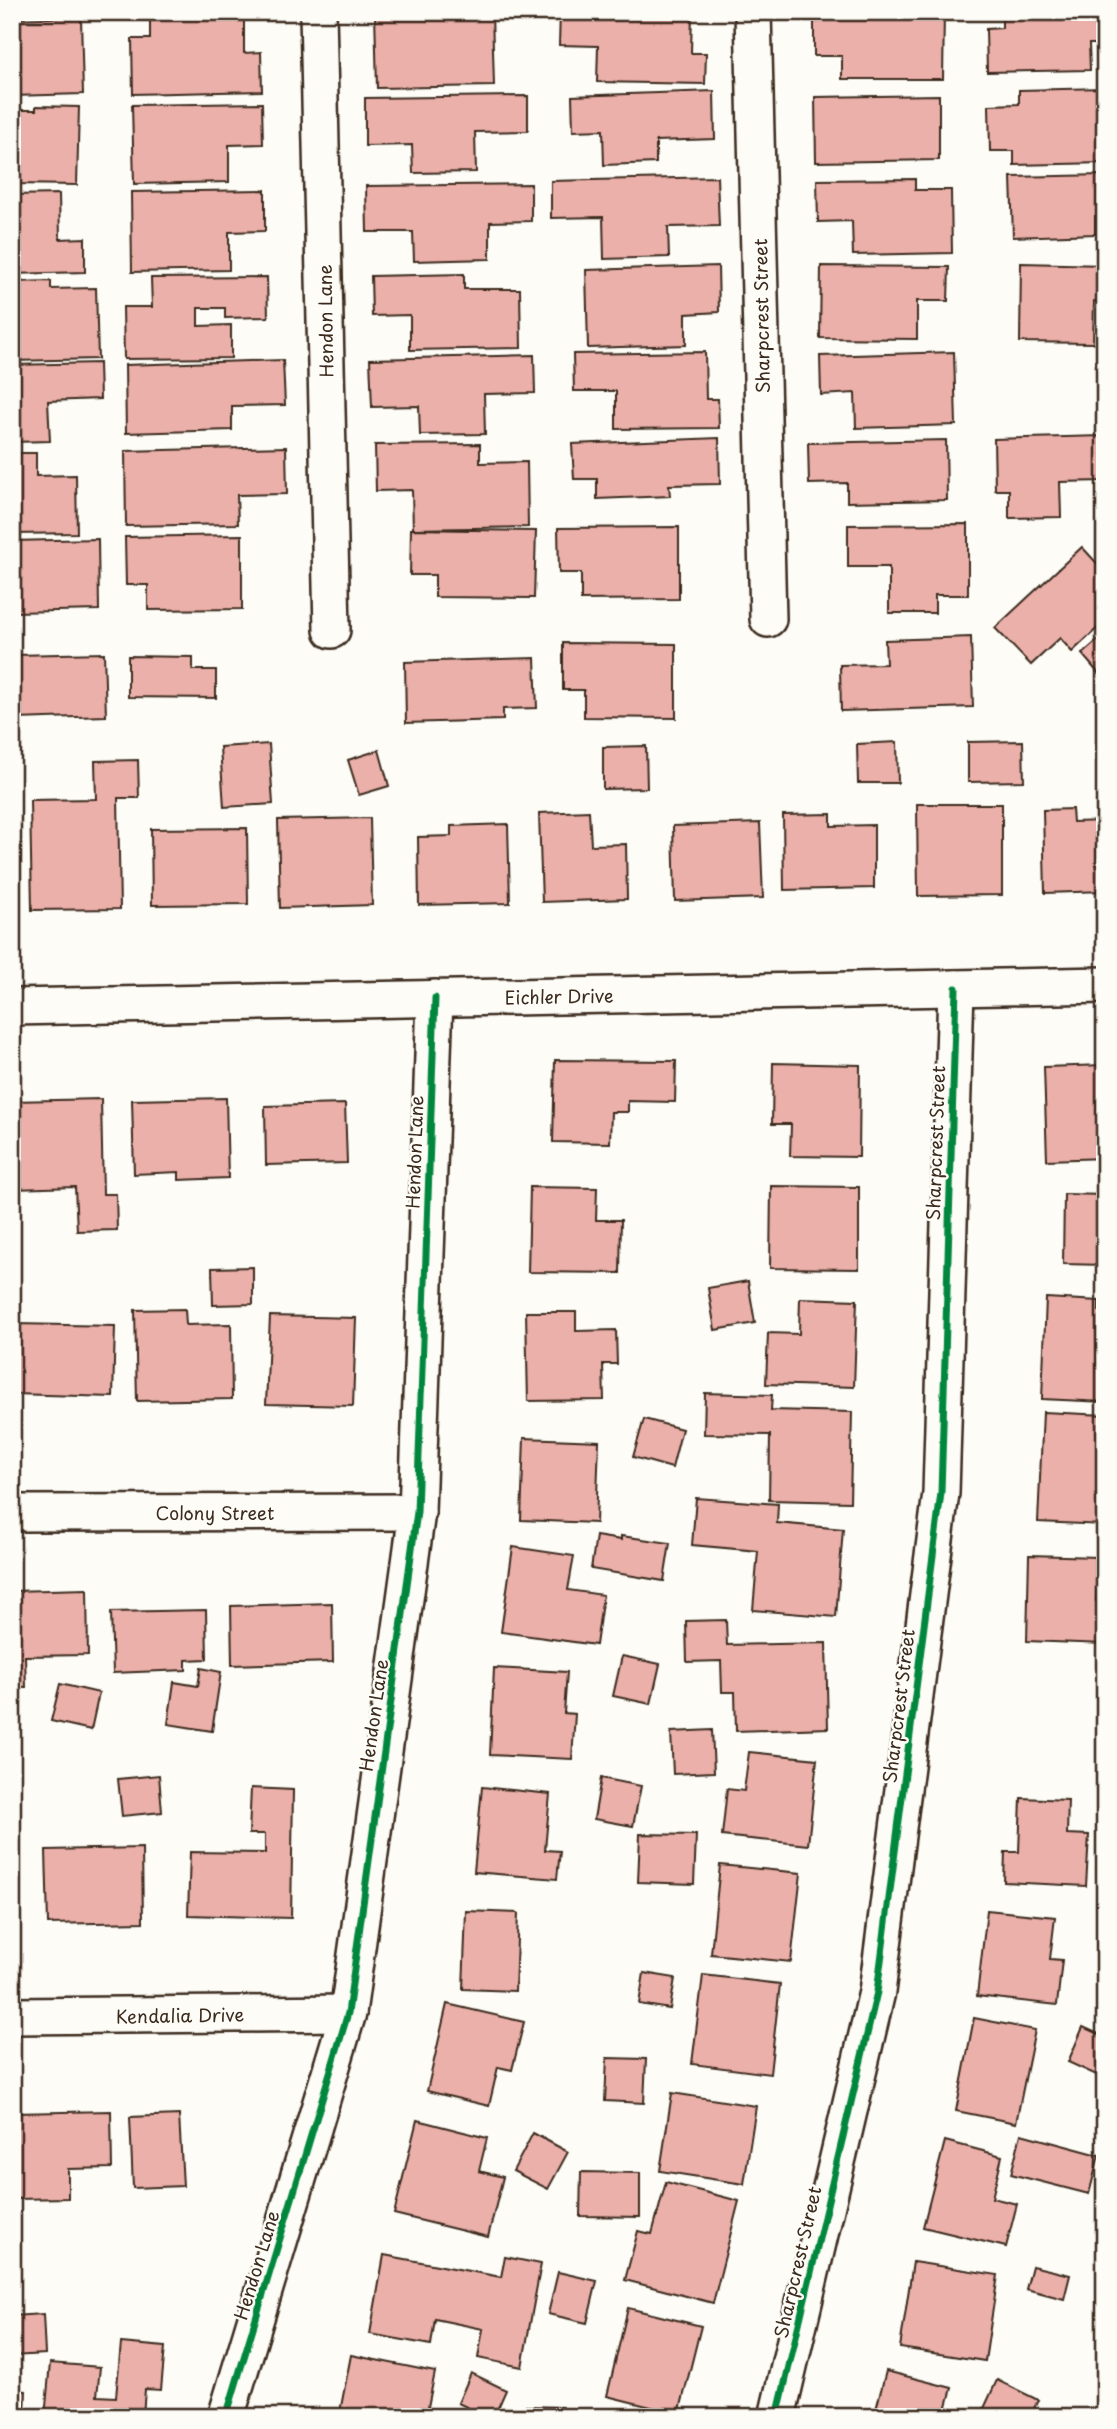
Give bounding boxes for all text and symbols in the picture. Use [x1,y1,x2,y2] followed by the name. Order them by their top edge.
[746,238,776,394] street label: Sharpcrest Street
[311,264,339,378] street label: Hendon Lane
[504,982,614,1010] street label: Eichler Drive
[919,1065,951,1221] street label: Sharpcrest Street
[399,1095,429,1209] street label: Hendon Lane
[156,1499,274,1526] street label: Colony Street
[875,1627,921,1785] street label: Sharpcrest Street
[352,1657,394,1773] street label: Hendon Lane
[116,2000,244,2030] street label: Kendalia Drive
[766,2183,828,2341] street label: Sharpcrest Street
[227,2207,285,2323] street label: Hendon Lane

